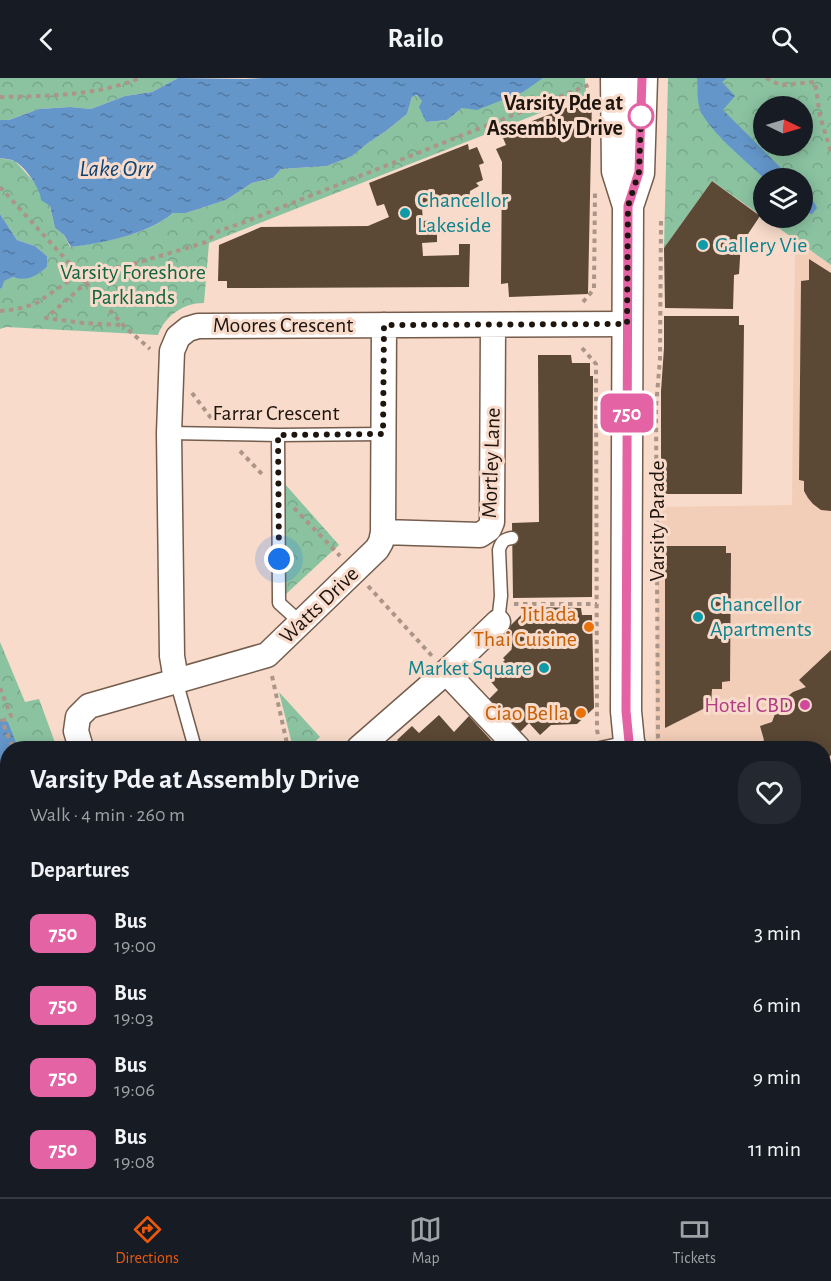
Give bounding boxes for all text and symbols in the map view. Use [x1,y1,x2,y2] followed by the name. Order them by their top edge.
[30,23,63,56] icon: back
[768,23,801,56] icon: search
[387,25,444,52] text: Railo
[487,92,624,140] place label: Varsity Pde at Assembly Drive
[753,96,813,156] north arrow
[753,96,813,228] map controls
[628,103,654,129] marker: Varsity Pde at Assembly Drive
[79,157,154,181] water label: Lake Orr
[753,168,813,228] button: layers
[417,189,508,236] place label: Chancellor Lakeside
[398,206,412,220] marker: Chancellor Lakeside
[715,234,807,256] place label: Gallery Vie
[696,238,710,252] marker: Gallery Vie
[60,261,206,308] park label: Varsity Foreshore Parklands
[213,314,353,336] street label: Moores Crescent
[592,394,662,432] line badge: 750
[213,402,339,424] street label: Farrar Crescent
[612,403,642,424] text: 750
[478,407,504,519] street label: Mortley Lane
[646,460,668,582] street label: Varsity Parade
[264,544,294,574] your location
[275,562,363,648] street label: Watts Drive
[710,593,812,640] place label: Chancellor Apartments
[473,603,577,650] place label: Jitlada Thai Cuisine
[691,610,705,624] marker: Chancellor Apartments
[582,620,596,634] marker: Jitlada Thai Cuisine
[408,657,532,679] place label: Market Square
[537,661,551,675] marker: Market Square
[704,694,793,716] place label: Hotel CBD
[798,698,812,712] marker: Hotel CBD
[485,702,569,724] place label: Ciao Bella
[574,706,588,720] marker: Ciao Bella
[738,761,801,824] button: heart
[30,766,360,794] text: Varsity Pde at Assembly Drive
[30,805,185,825] text: Walk · 4 min · 260 m
[30,859,130,881] text: Departures
[114,910,147,932] text: Bus
[754,922,801,944] text: 3 min
[48,923,78,944] text: 750
[114,936,156,956] text: 19:00
[114,982,147,1004] text: Bus
[753,994,801,1016] text: 6 min
[48,995,78,1016] text: 750
[114,1008,154,1028] text: 19:03
[114,1054,147,1076] text: Bus
[753,1066,801,1088] text: 9 min
[48,1067,78,1088] text: 750
[114,1080,155,1100] text: 19:06
[114,1126,147,1148] text: Bus
[748,1138,801,1160] text: 11 min
[48,1139,78,1160] text: 750
[114,1152,155,1172] text: 19:08
[115,1213,179,1268] tab: Directions
[409,1213,442,1268] tab: Map
[673,1213,716,1268] tab: Tickets

